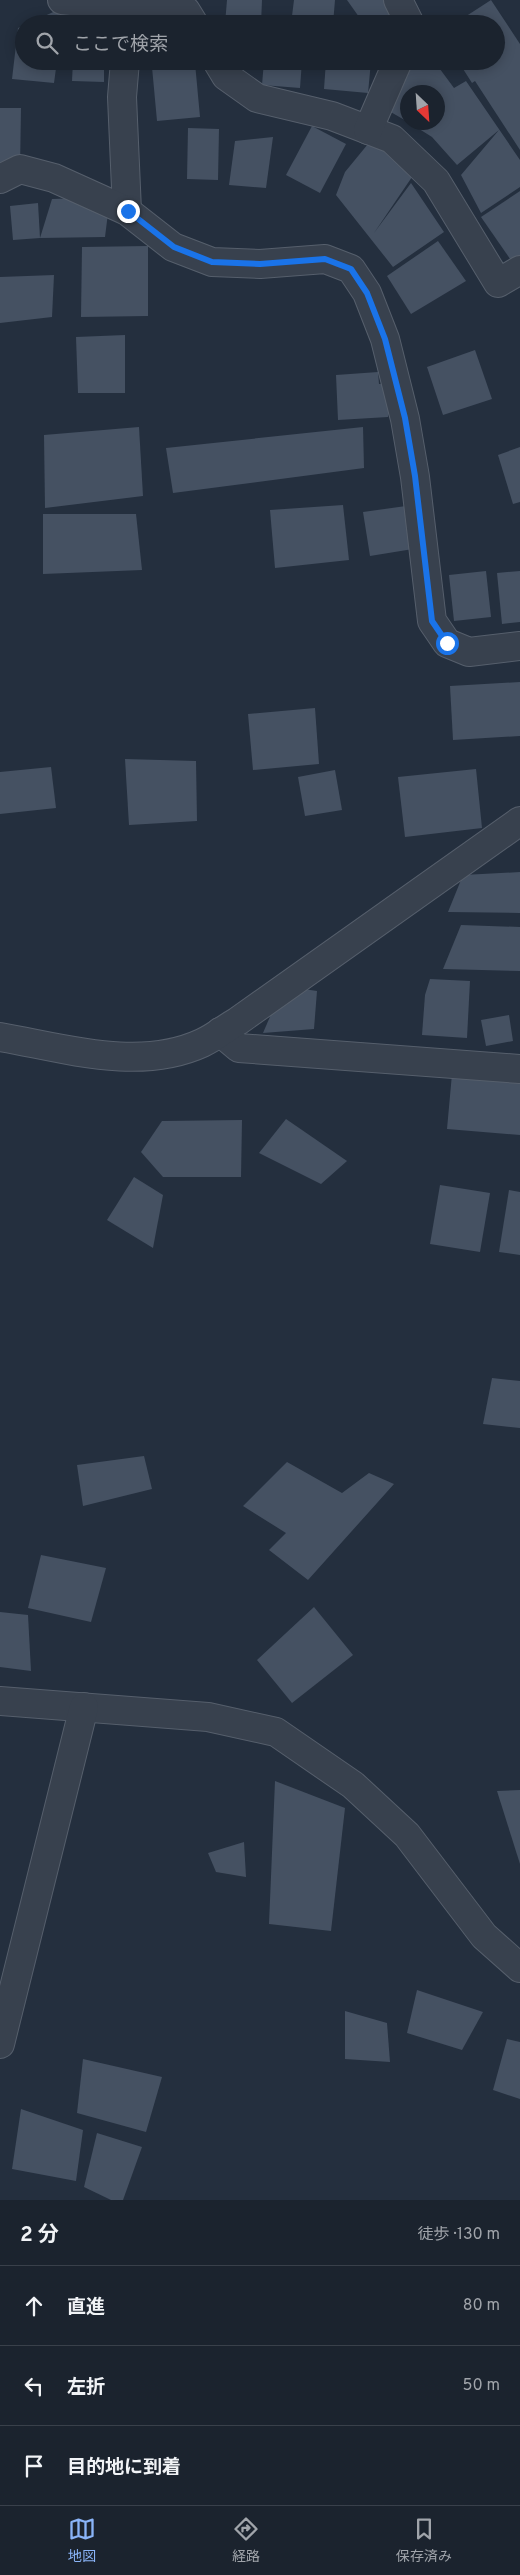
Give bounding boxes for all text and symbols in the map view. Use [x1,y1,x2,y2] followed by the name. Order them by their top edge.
[15,15,505,70] search box
[33,29,61,57] icon: search
[73,33,168,57] text: ここで検索
[400,85,445,130] north arrow
[117,200,140,223] route end
[436,632,459,655] route start
[20,2222,59,2249] text: 2 分
[417,2225,500,2245] text: 徒歩 · 130 m
[20,2292,48,2320] icon: ahead
[67,2296,105,2320] text: 直進
[463,2296,500,2316] text: 80 m
[20,2372,48,2400] icon: left
[67,2376,105,2400] text: 左折
[463,2376,500,2396] text: 50 m
[20,2452,48,2480] icon: arrive
[67,2456,181,2480] text: 目的地に到着
[68,2515,96,2566] tab: 地図
[232,2515,260,2566] tab: 経路
[396,2515,452,2566] tab: 保存済み

